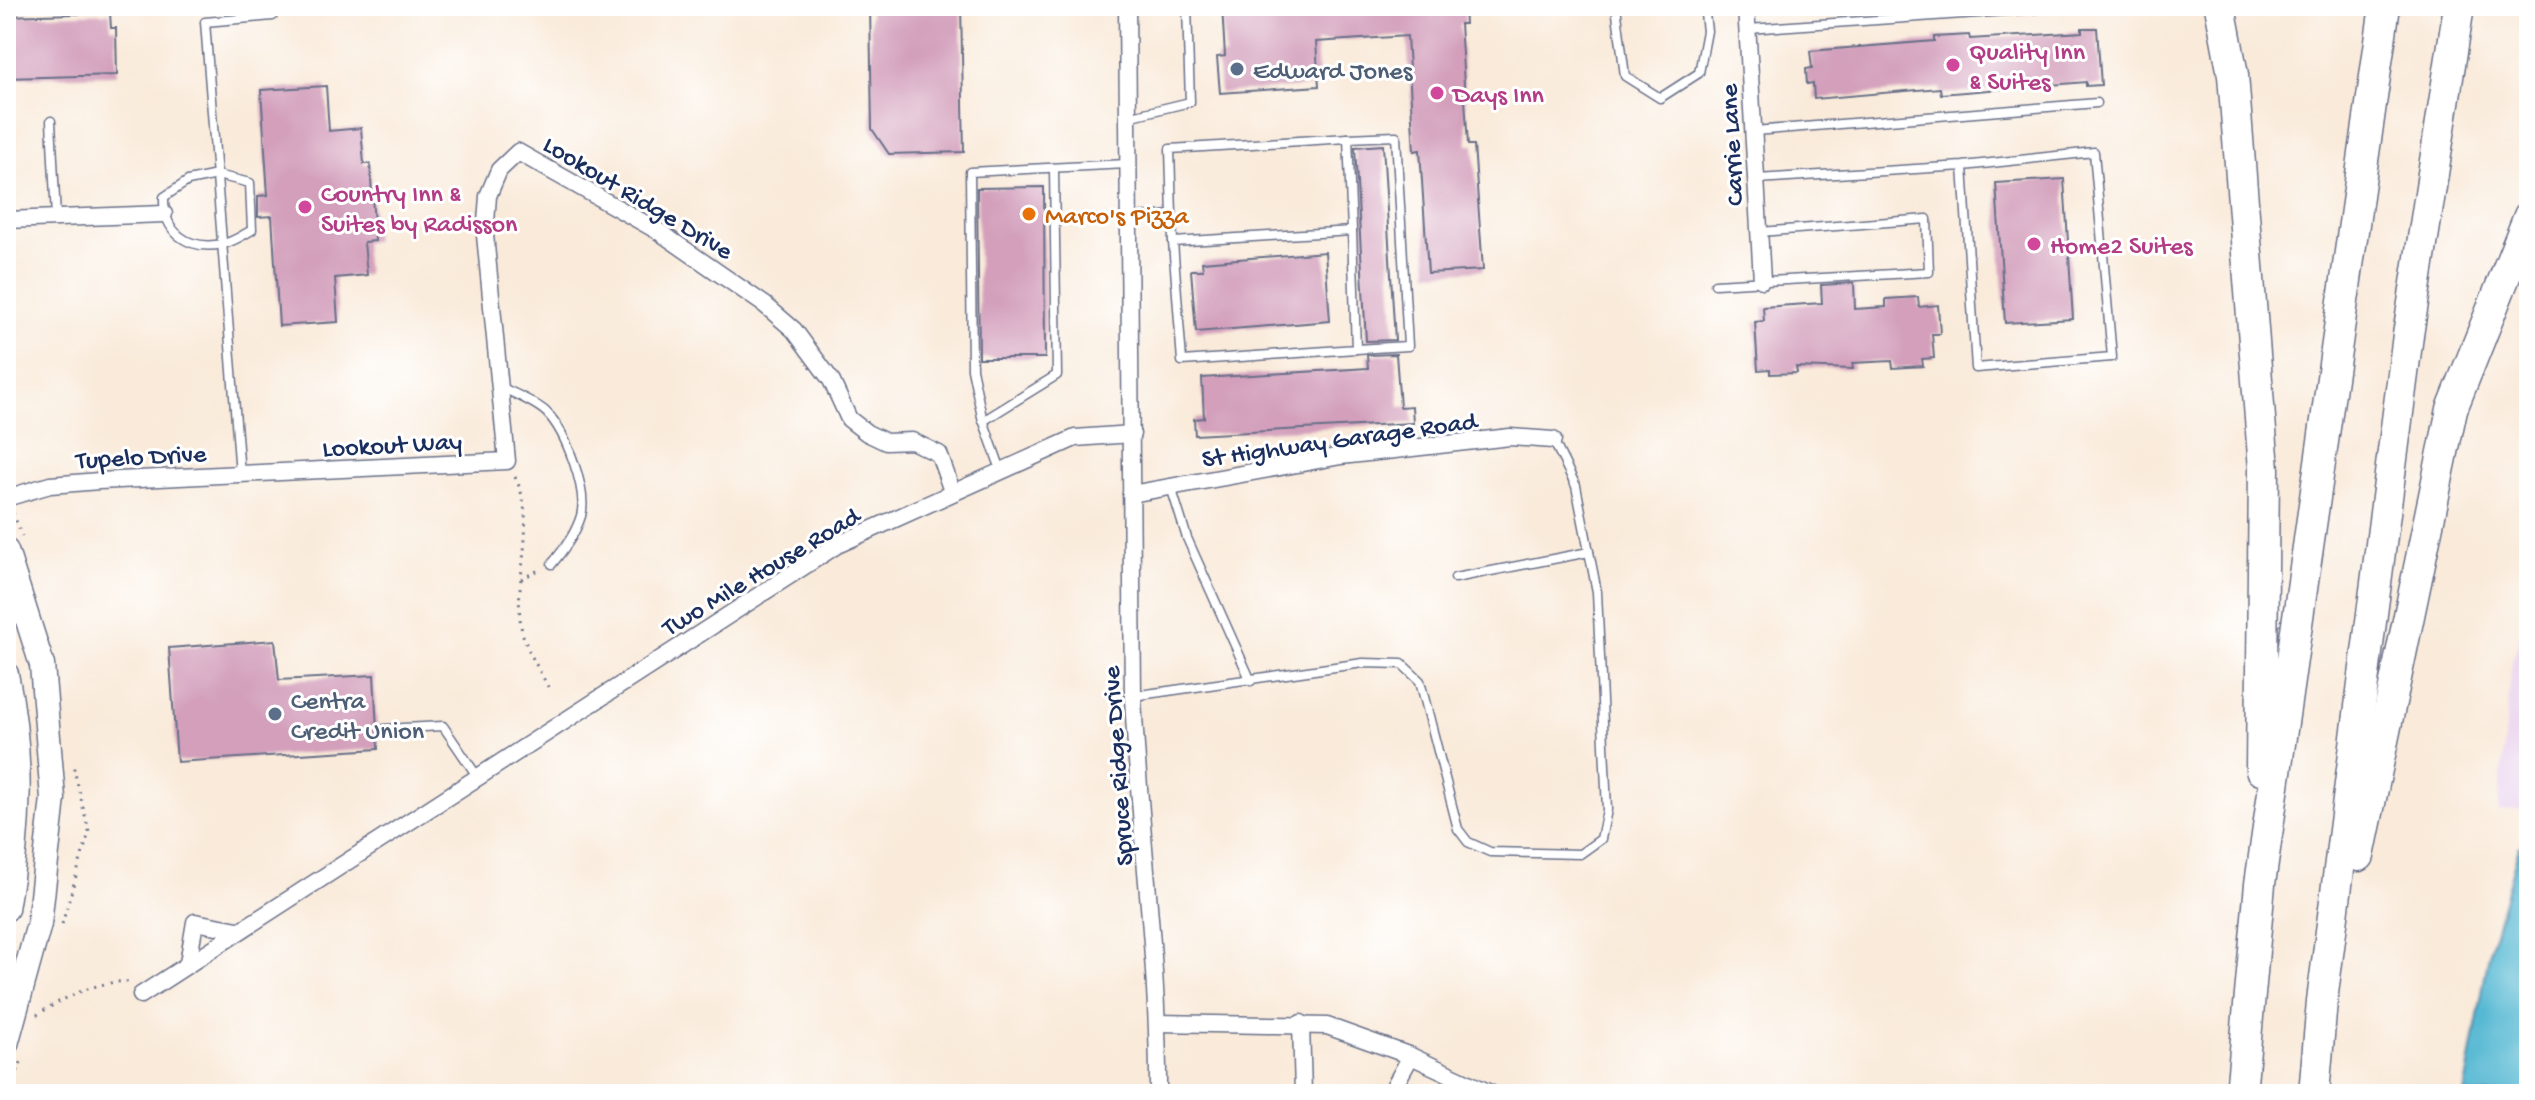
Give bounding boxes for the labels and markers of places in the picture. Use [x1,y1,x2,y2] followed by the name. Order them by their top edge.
[1969,39,2086,100] place label: Quality Inn & Suites
[1944,56,1962,74] marker: Quality Inn & Suites
[1253,58,1414,89] place label: Edward Jones
[1228,60,1246,78] marker: Edward Jones
[1451,82,1545,113] place label: Days Inn
[1428,84,1446,102] marker: Days Inn
[321,181,518,242] place label: Country Inn & Suites by Radisson
[296,198,314,216] marker: Country Inn & Suites by Radisson
[1045,203,1190,234] place label: Marco's Pizza
[1020,205,1038,223] marker: Marco's Pizza
[2050,233,2194,264] place label: Home2 Suites
[2025,235,2043,253] marker: Home2 Suites
[291,688,425,749] place label: Centra Credit Union
[266,705,284,723] marker: Centra Credit Union

